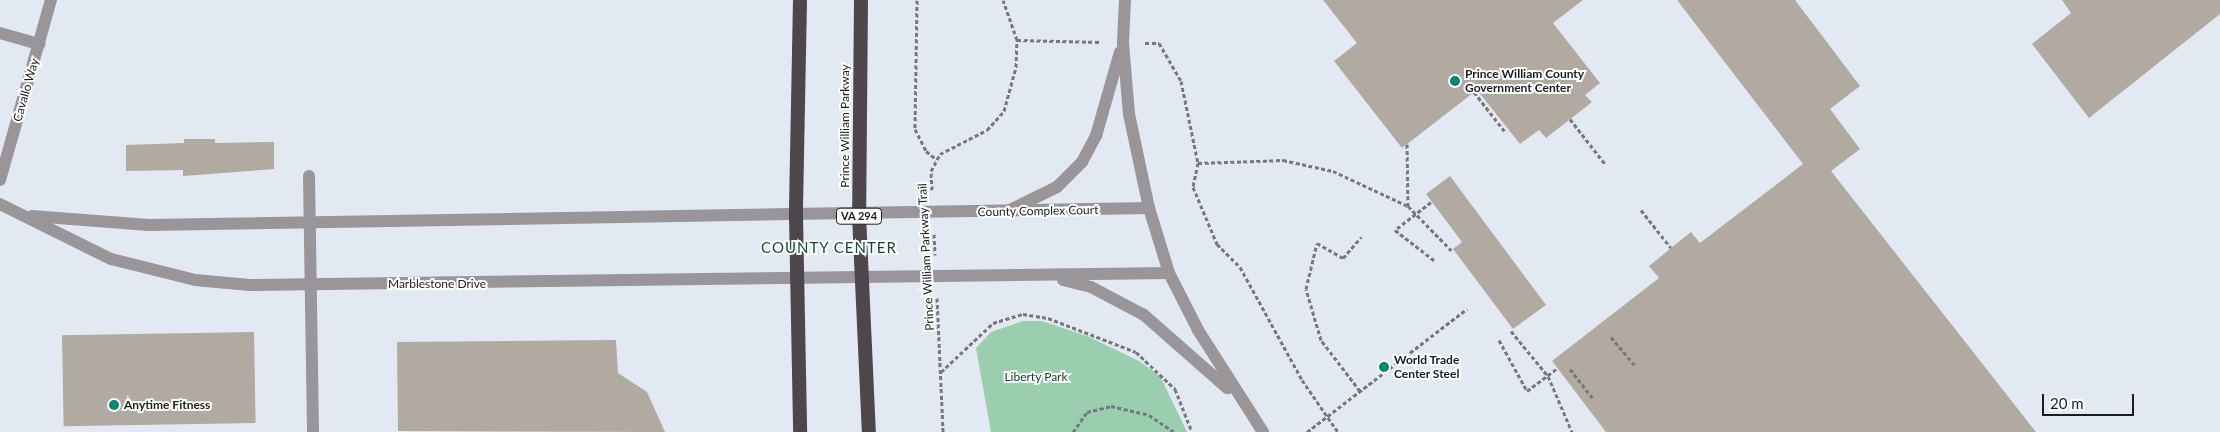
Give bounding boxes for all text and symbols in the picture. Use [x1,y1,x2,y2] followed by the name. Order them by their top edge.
[10,57,42,123] street label: Cavallo Way
[838,64,852,188] street label: Prince William Parkway
[1465,67,1584,95] place label: Prince William County Government Center
[1449,75,1461,87] marker: Prince William County Government Center
[915,183,937,331] street label: Prince William Parkway Trail
[977,203,1099,219] street label: County Complex Court
[835,208,883,225] road number: VA 294
[759,239,899,257] district label: COUNTY CENTER
[388,277,486,291] street label: Marblestone Drive
[1394,353,1460,381] place label: World Trade Center Steel
[1378,361,1390,373] marker: World Trade Center Steel
[1004,370,1068,384] park label: Liberty Park
[2045,384,2138,416] scale bar
[2050,394,2084,412] text: 20 m
[124,398,210,412] place label: Anytime Fitness
[108,399,120,411] marker: Anytime Fitness

